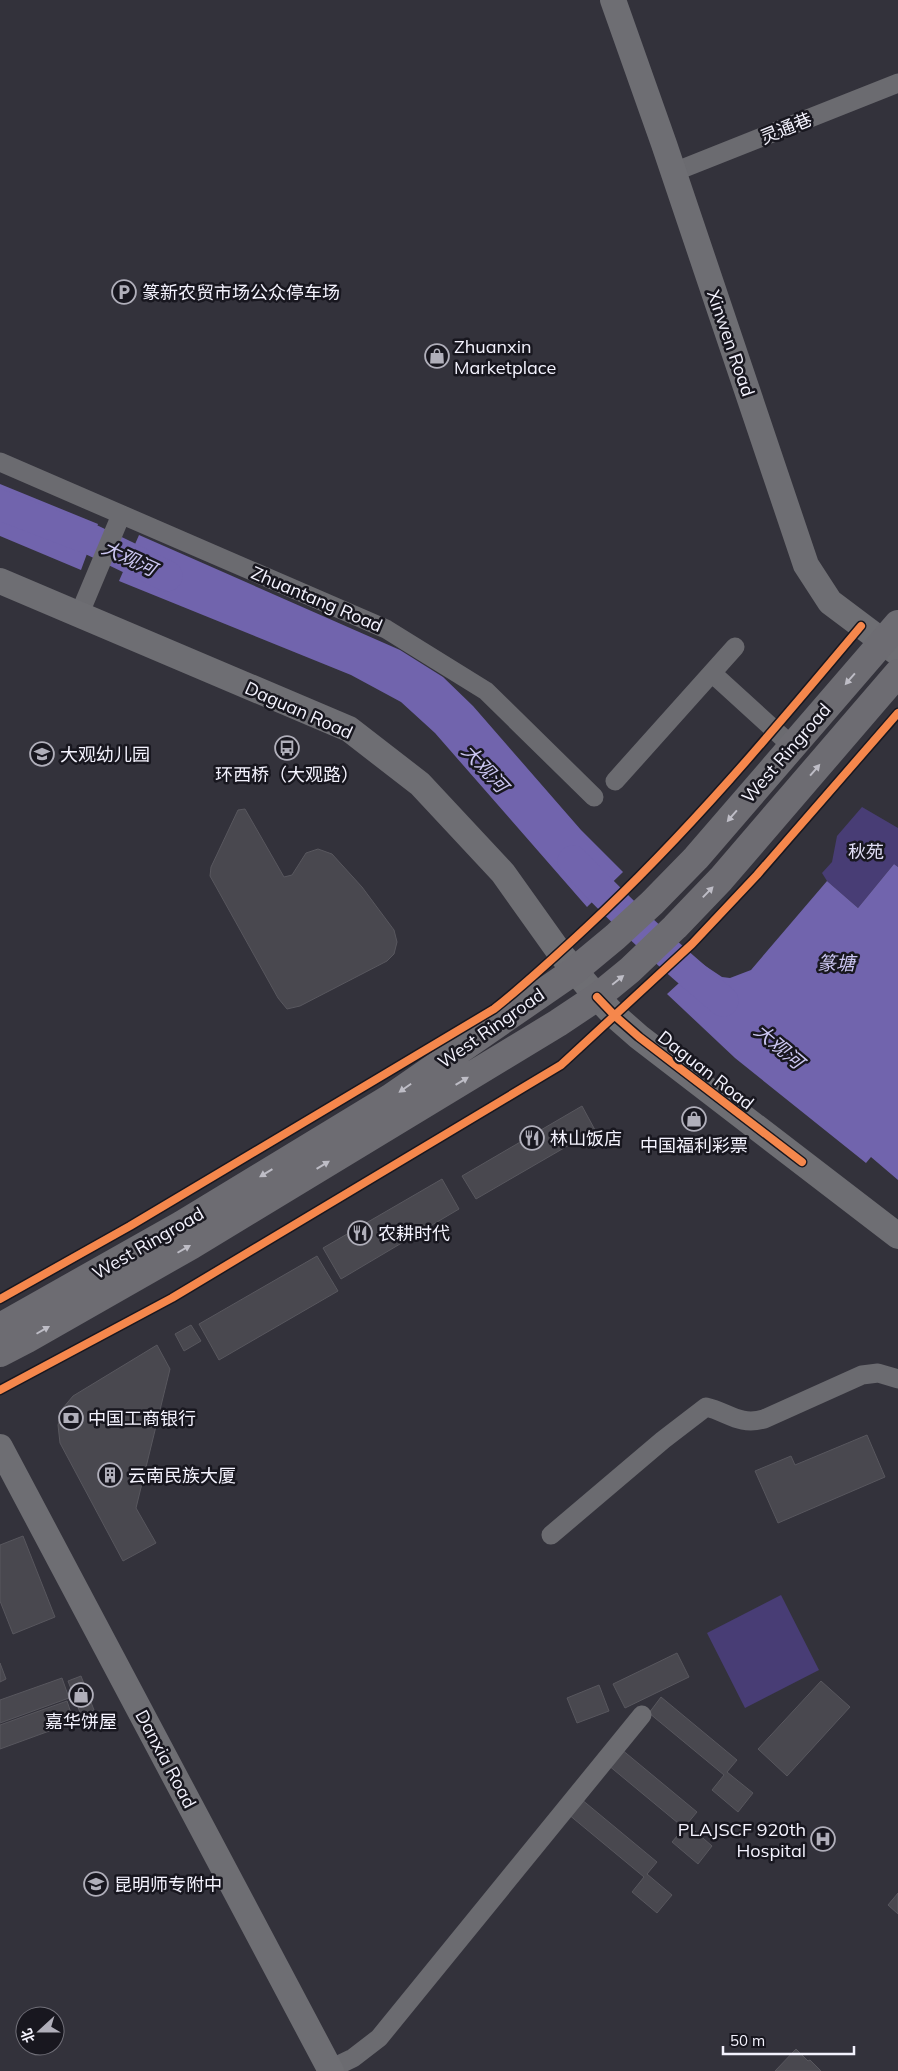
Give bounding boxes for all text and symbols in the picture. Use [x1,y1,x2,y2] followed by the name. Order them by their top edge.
[757,107,815,149] street label: 灵通巷
[111,279,137,305] parking icon: 篆新农贸市场公众停车场
[142,281,340,304] place label: 篆新农贸市场公众停车场
[702,287,760,399] street label: Xinwen Road
[454,335,556,379] place label: Zhuanxin Marketplace
[424,343,450,369] shop icon: Zhuanxin Marketplace
[98,535,164,583] water label: 大观河
[248,561,386,637] street label: Zhuantang Road
[844,673,856,685] one-way arrow
[241,676,357,744] street label: Daguan Road
[736,698,836,808] street label: West Ringroad
[274,735,300,761] bus stop icon: 环西桥（大观路）
[457,739,516,800] water label: 大观河
[29,741,55,767] school or university icon: 大观幼儿园
[60,743,150,766] place label: 大观幼儿园
[215,763,359,786] place label: 环西桥（大观路）
[809,764,821,776] one-way arrow
[727,809,738,822] one-way arrow
[848,840,884,863] park label: 秋苑
[702,887,714,899] one-way arrow
[817,951,858,975] water label: 篆塘
[611,974,624,985] one-way arrow
[433,983,549,1073] street label: West Ringroad
[749,1018,812,1076] water label: 大观河
[653,1025,759,1115] street label: Daguan Road
[456,1076,469,1085] one-way arrow
[398,1083,412,1093] one-way arrow
[681,1106,707,1132] shop icon: 中国福利彩票
[519,1125,545,1151] restaurant icon: 林山饭店
[550,1127,622,1150] place label: 林山饭店
[640,1134,748,1157] place label: 中国福利彩票
[317,1161,330,1170] one-way arrow
[260,1168,273,1177] one-way arrow
[88,1202,208,1284] street label: West Ringroad
[347,1220,373,1246] restaurant icon: 农耕时代
[378,1222,450,1245] place label: 农耕时代
[178,1245,191,1254] one-way arrow
[36,1326,51,1334] one-way arrow
[58,1405,84,1431] bank icon: 中国工商银行
[88,1407,196,1430] place label: 中国工商银行
[97,1462,123,1488] building icon: 云南民族大厦
[128,1464,236,1487] place label: 云南民族大厦
[68,1682,94,1708] shop icon: 嘉华饼屋
[130,1706,202,1812] street label: Danxia Road
[45,1710,117,1733] place label: 嘉华饼屋
[678,1818,806,1862] place label: PLAJSCF 920th Hospital
[810,1826,836,1852] hospital icon: PLAJSCF 920th Hospital
[83,1871,109,1897] school or university icon: 昆明师专附中
[114,1873,222,1896] place label: 昆明师专附中
[15,2006,65,2056] north arrow
[723,2024,854,2056] scale bar
[17,2026,39,2045] text: 北
[730,2031,765,2050] text: 50 m

